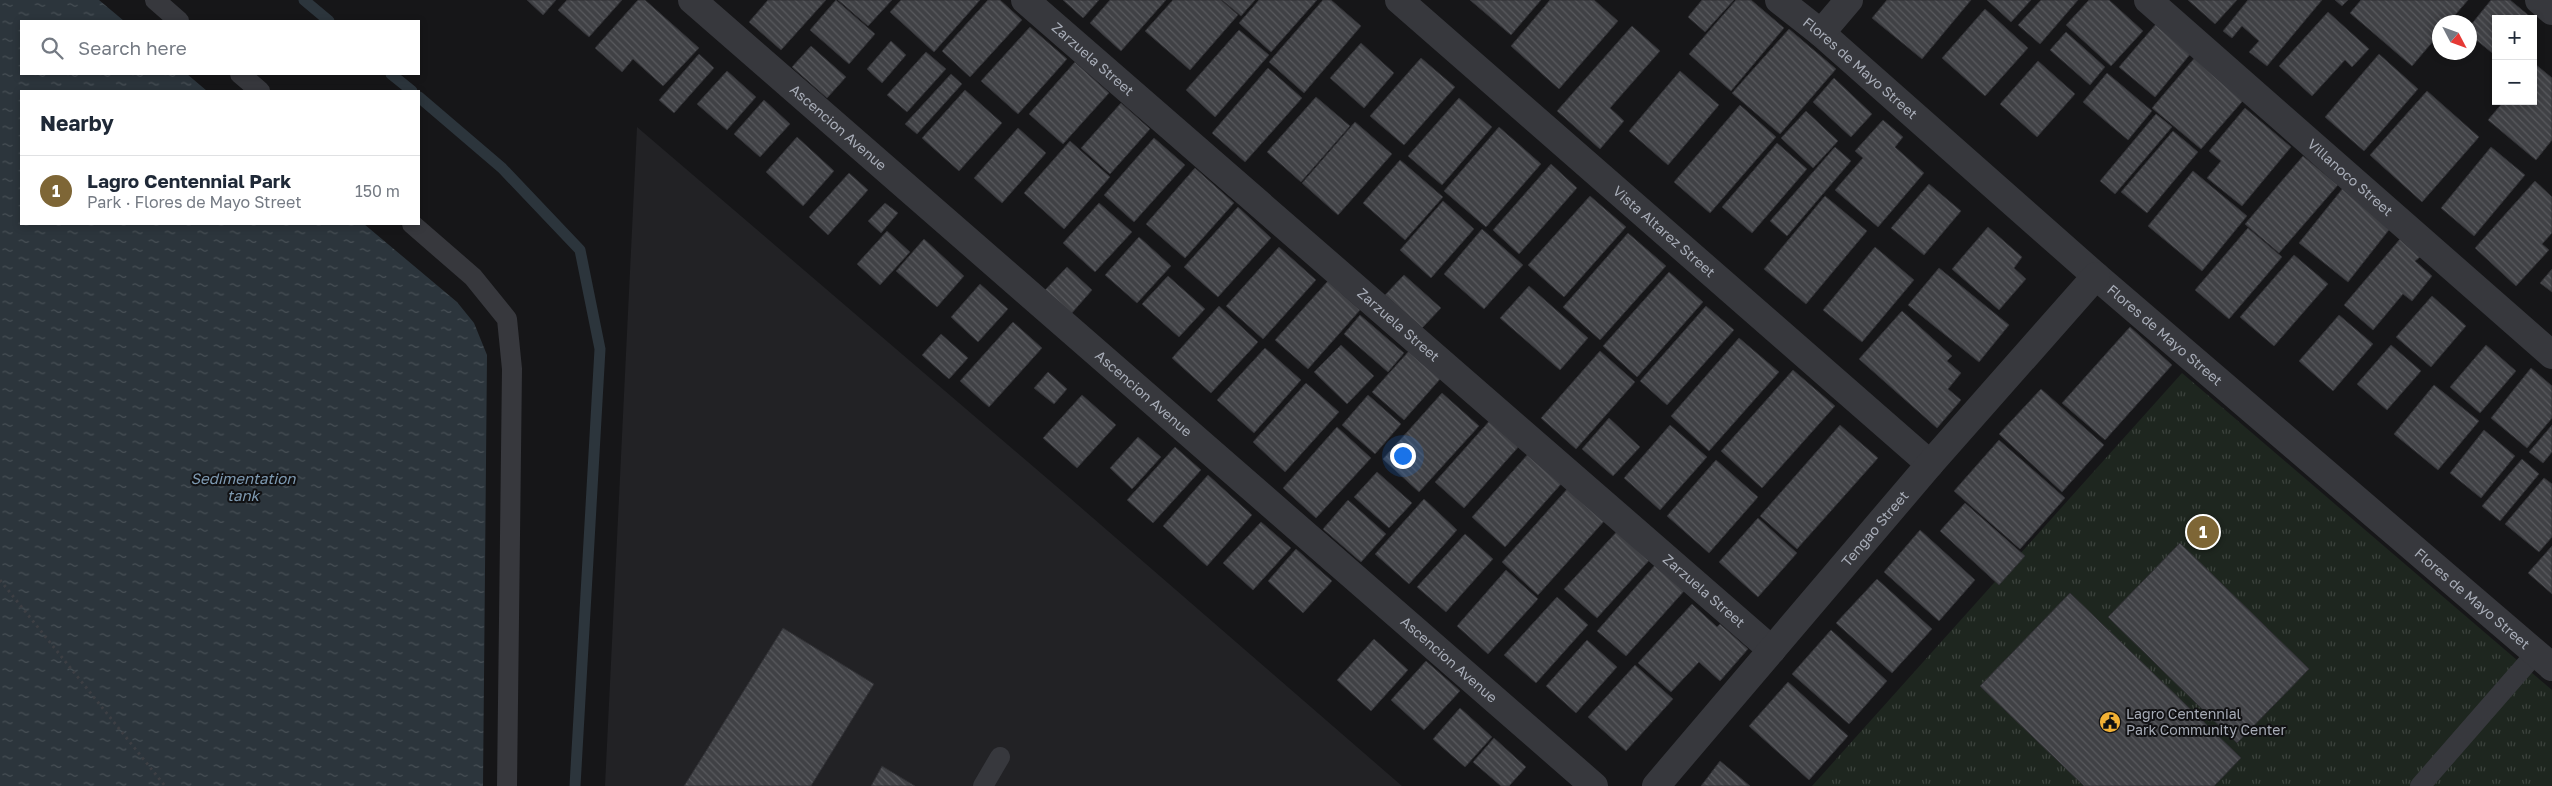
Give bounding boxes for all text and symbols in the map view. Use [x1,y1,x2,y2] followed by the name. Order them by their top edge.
[1800,13,1921,122] street label: Flores de Mayo Street
[2432,15,2477,60] north arrow
[2492,15,2537,105] map controls
[2492,15,2537,60] button: +
[1049,18,1138,99] street label: Zarzuela Street
[20,20,420,75] search box
[38,34,66,62] icon: search
[78,36,187,59] text: Search here
[2492,60,2537,105] button: −
[787,80,890,174] street label: Ascencion Avenue
[40,110,114,136] text: Nearby
[2304,135,2397,219] street label: Villanoco Street
[87,169,291,192] text: Lagro Centennial Park
[52,181,60,201] text: 1
[355,181,400,201] text: 150 m
[1610,182,1719,280] street label: Vista Altarez Street
[87,192,302,212] text: Park · Flores de Mayo Street
[2104,281,2226,389] street label: Flores de Mayo Street
[1354,284,1443,365] street label: Zarzuela Street
[1092,346,1196,440] street label: Ascencion Avenue
[1390,443,1416,469] your location
[190,469,296,504] water label: Sedimentation tank
[1838,487,1912,570] street label: Tengao Street
[2187,513,2219,551] pin: 1
[2411,544,2534,652] street label: Flores de Mayo Street
[1660,550,1749,631] street label: Zarzuela Street
[1397,613,1501,706] street label: Ascencion Avenue
[2126,705,2286,738] place label: Lagro Centennial Park Community Center
[2098,710,2122,734] public building icon: Lagro Centennial Park Community Center

